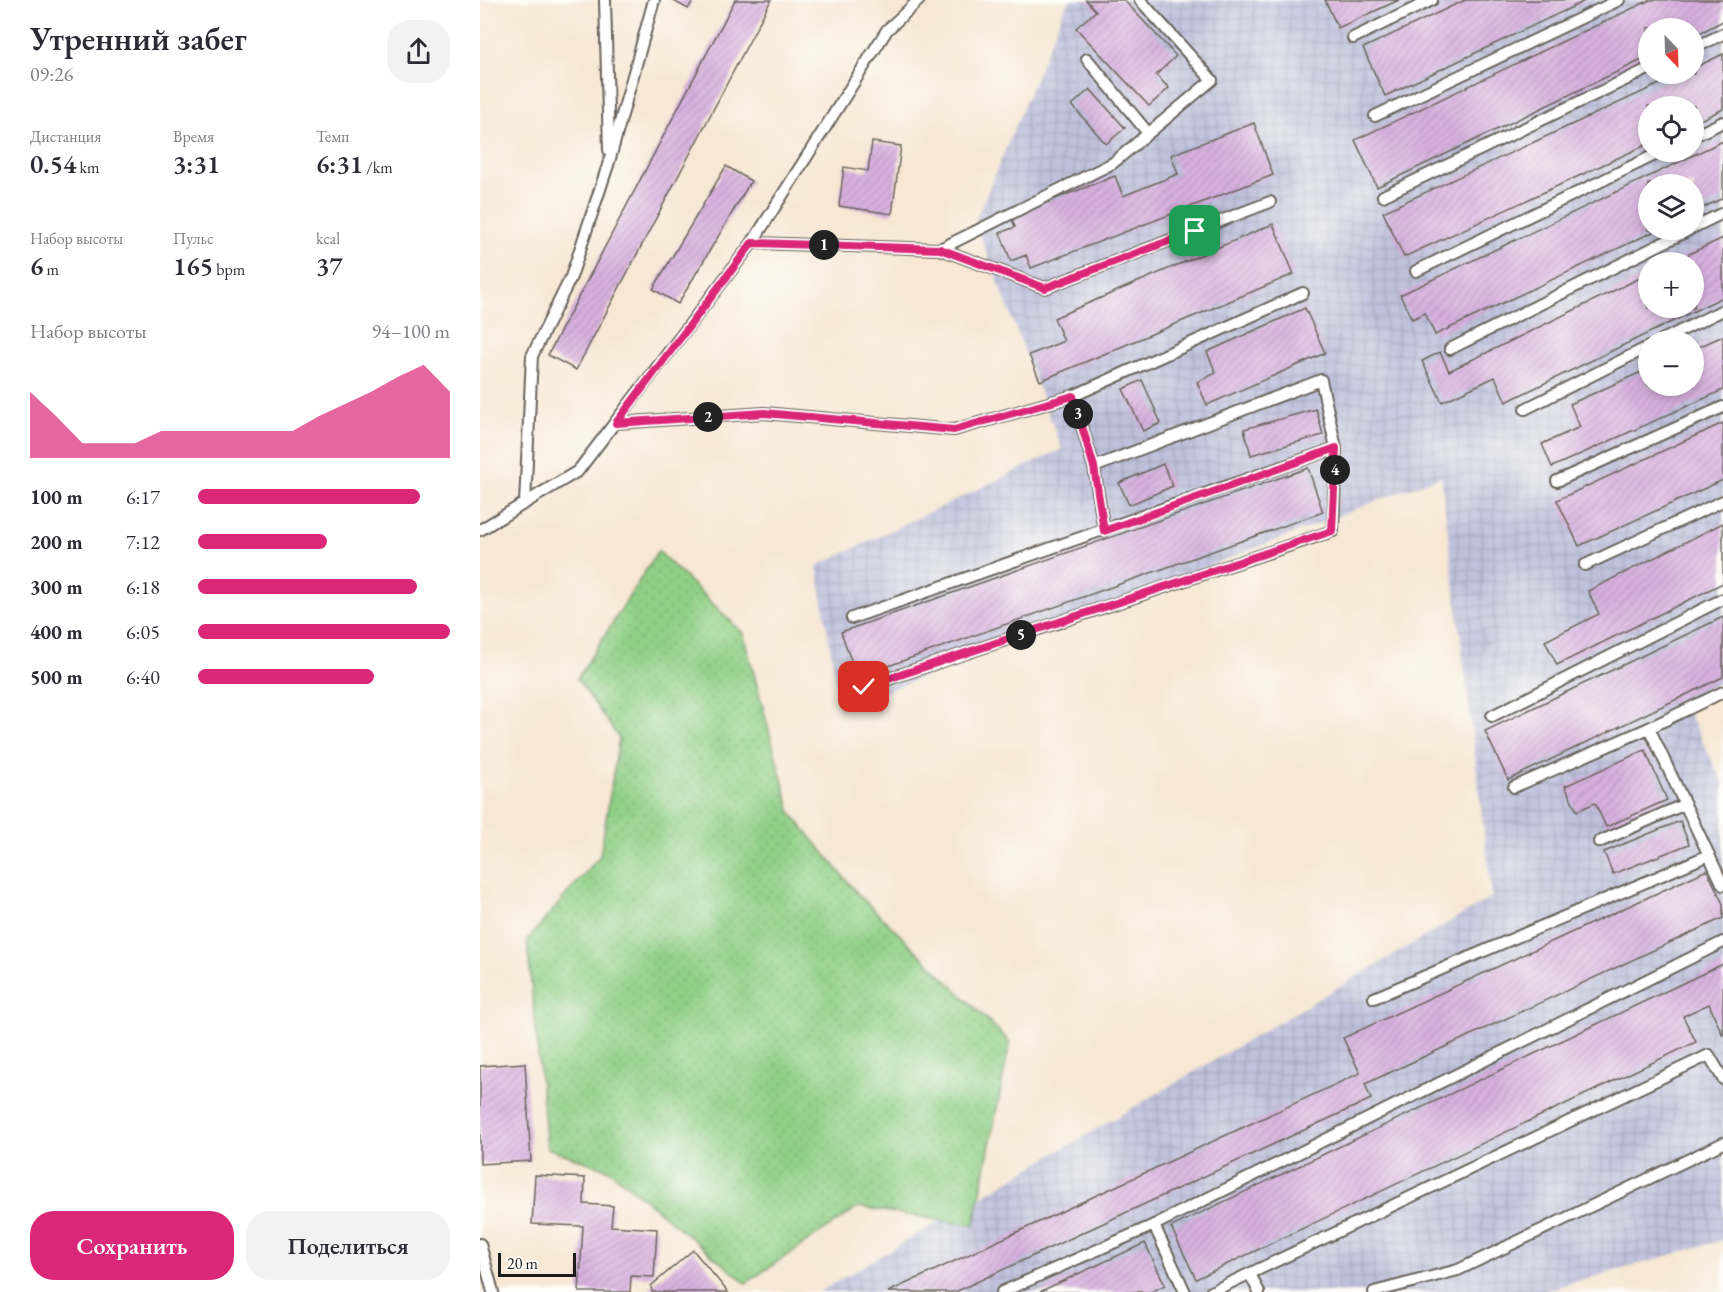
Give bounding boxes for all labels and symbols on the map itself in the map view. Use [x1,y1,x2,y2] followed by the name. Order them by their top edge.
[1638,18,1704,84] north arrow
[1169,205,1220,256] pin
[809,230,839,260] pin: 1
[1063,399,1093,429] pin: 3
[693,402,723,432] pin: 2
[1320,455,1350,485] pin: 4
[1006,620,1036,650] pin: 5
[838,661,889,712] pin
[498,1250,576,1278] scale bar

